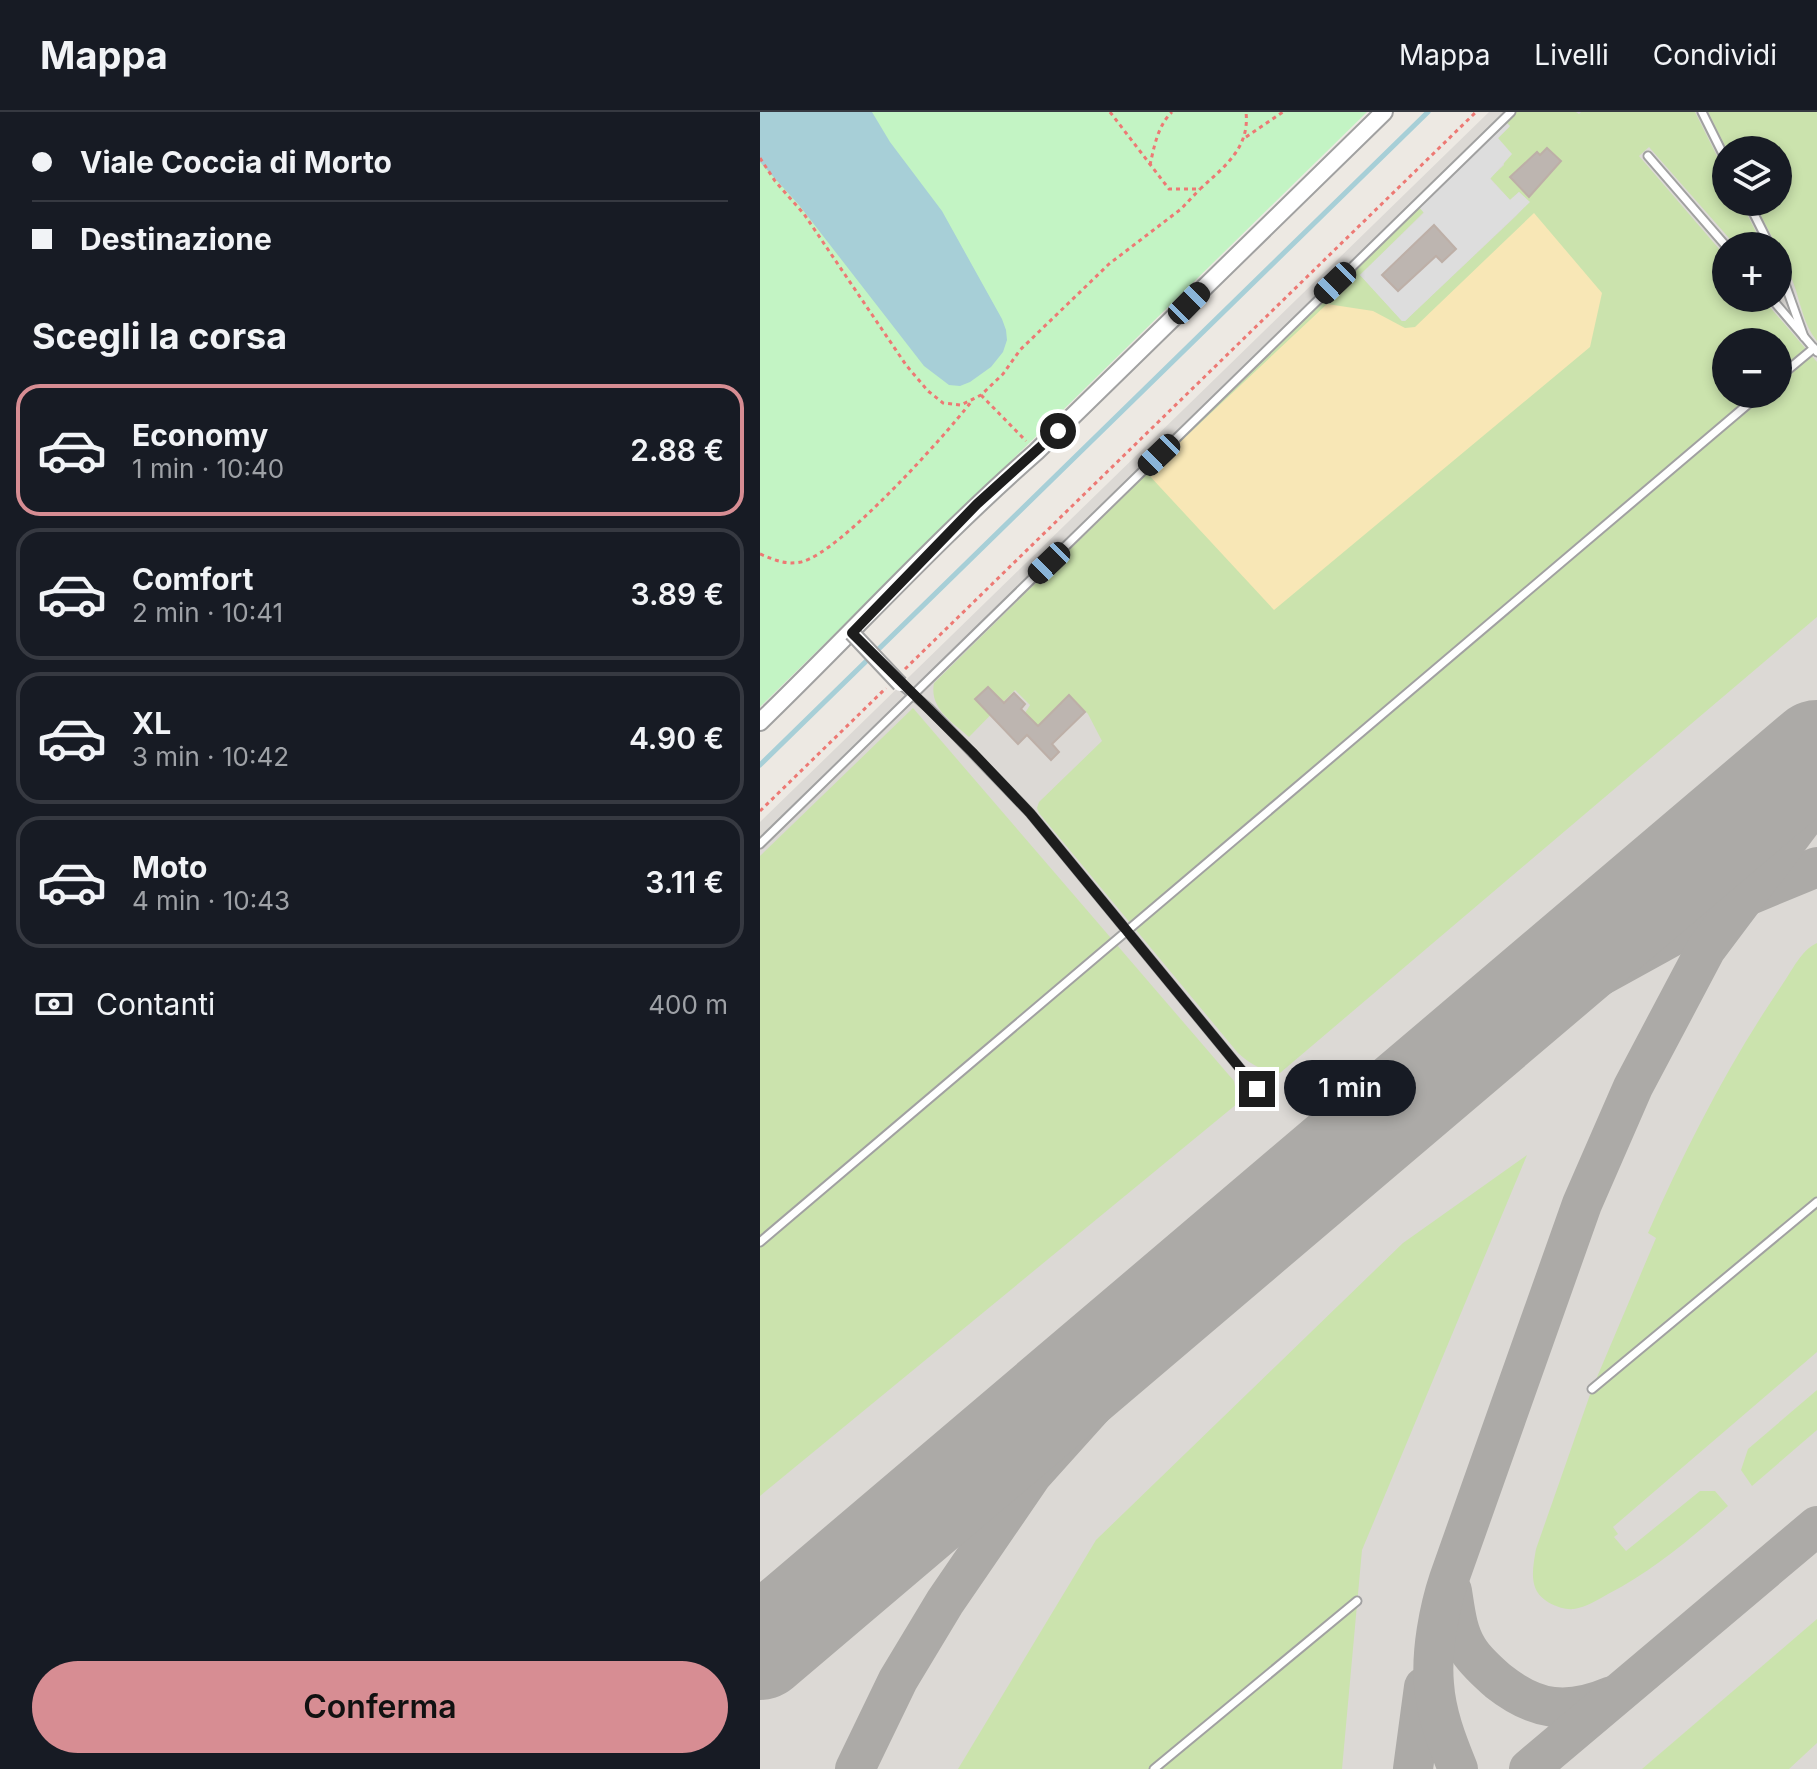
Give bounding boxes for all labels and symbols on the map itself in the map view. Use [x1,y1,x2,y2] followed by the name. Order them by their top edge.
[1309,258,1361,308] car
[1164,278,1214,328] car
[1040,413,1076,449] route start
[1133,430,1185,480] car
[1023,538,1075,588] car
[1285,1061,1417,1117] callout: 1 min
[1239,1071,1275,1107] route end

